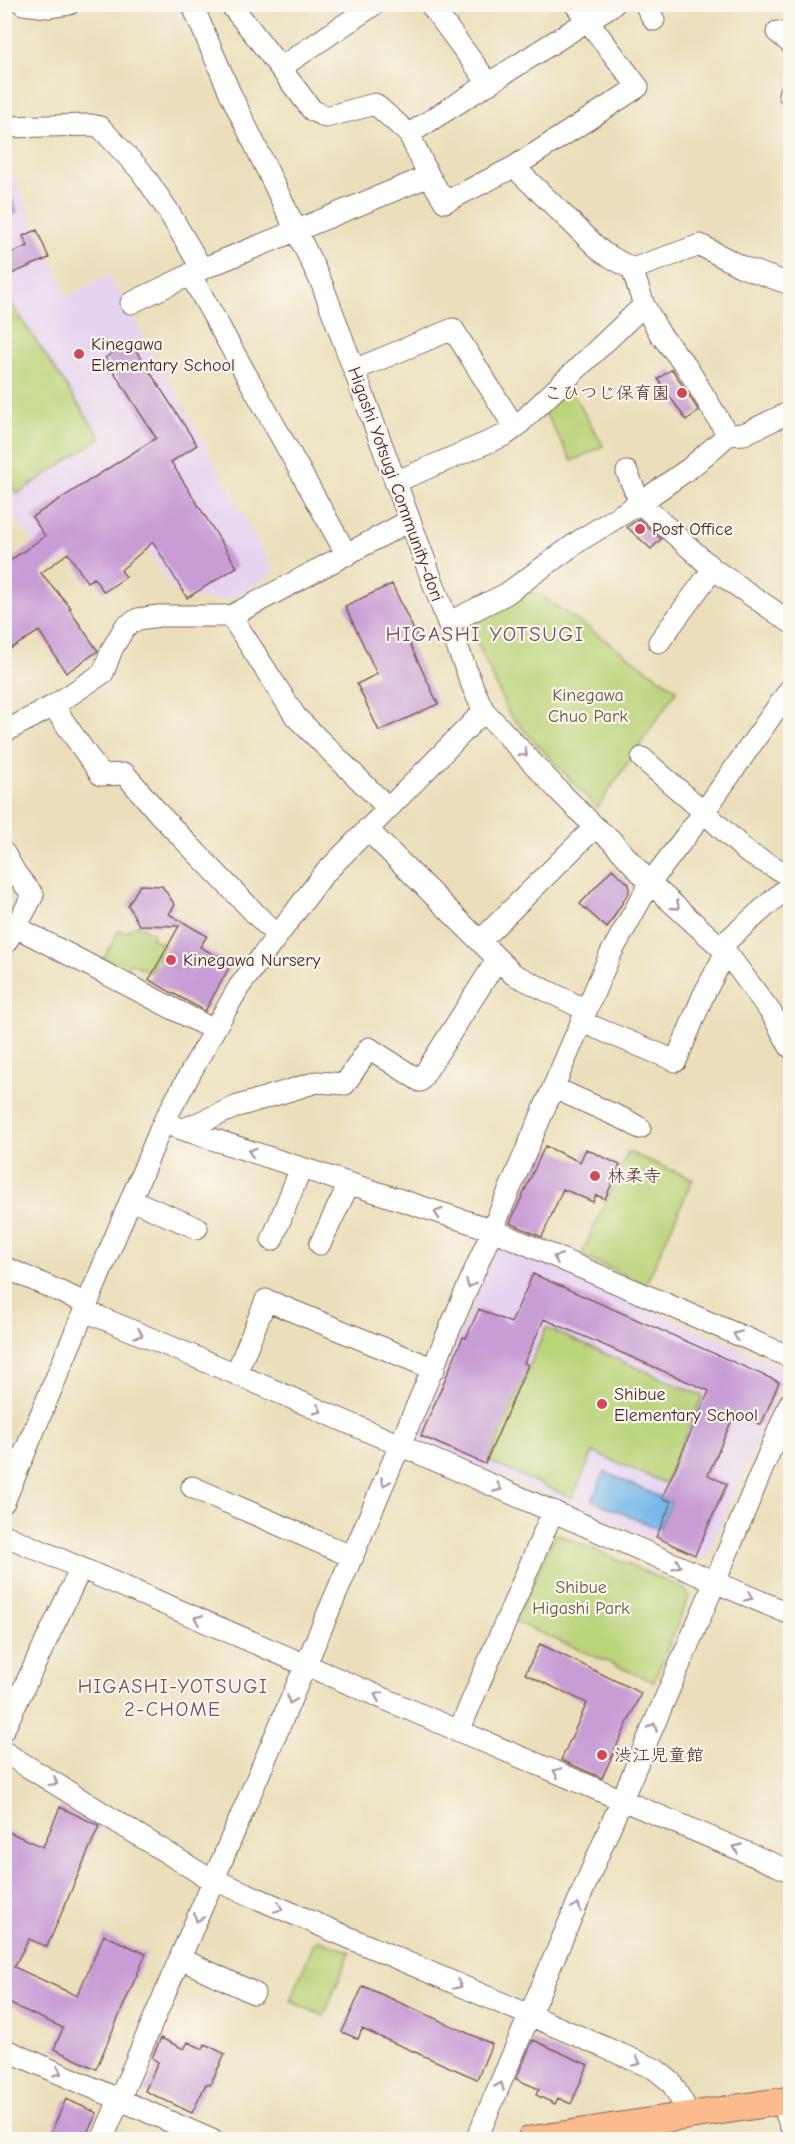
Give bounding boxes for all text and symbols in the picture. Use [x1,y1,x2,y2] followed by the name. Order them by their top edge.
[91,334,235,376] place label: Kinegawa Elementary School
[72,347,86,361] marker: Kinegawa Elementary School
[343,364,448,604] street label: Higashi Yotsugi Community-dori
[544,383,670,404] place label: こひつじ保育園
[675,386,689,400] marker: こひつじ保育園
[652,519,733,540] place label: Post Office
[633,522,647,536] marker: Post Office
[386,622,584,646] district label: HIGASHI YOTSUGI
[548,685,628,727] park label: Kinegawa Chuo Park
[517,746,528,757] one-way arrow
[669,899,680,910] one-way arrow
[183,950,321,971] place label: Kinegawa Nursery
[164,953,178,967] marker: Kinegawa Nursery
[247,1147,258,1159] one-way arrow
[607,1166,661,1187] place label: 林柔寺
[588,1169,602,1183] marker: 林柔寺
[433,1207,444,1220] one-way arrow
[553,1253,564,1265] one-way arrow
[465,1278,477,1289] one-way arrow
[133,1327,144,1339] one-way arrow
[732,1330,743,1342] one-way arrow
[614,1384,758,1426] place label: Shibue Elementary School
[595,1397,609,1411] marker: Shibue Elementary School
[312,1403,323,1415] one-way arrow
[380,1476,392,1487] one-way arrow
[491,1481,502,1493] one-way arrow
[670,1558,681,1570] one-way arrow
[532,1577,630,1619] park label: Shibue Higashi Park
[743,1589,754,1601] one-way arrow
[194,1614,205,1626] one-way arrow
[78,1675,268,1721] district label: HIGASHI-YOTSUGI 2-CHOME
[373,1691,384,1703] one-way arrow
[286,1694,298,1705] one-way arrow
[646,1723,658,1734] one-way arrow
[614,1745,704,1766] place label: 渋江児童館
[595,1748,609,1762] marker: 渋江児童館
[552,1767,563,1779] one-way arrow
[48,1775,58,1787] one-way arrow
[732,1843,743,1855] one-way arrow
[272,1901,283,1913] one-way arrow
[569,1902,581,1913] one-way arrow
[194,1912,206,1923] one-way arrow
[452,1978,463,1990] one-way arrow
[631,2054,642,2066] one-way arrow
[52,2065,63,2077] one-way arrow
[492,2081,504,2092] one-way arrow

